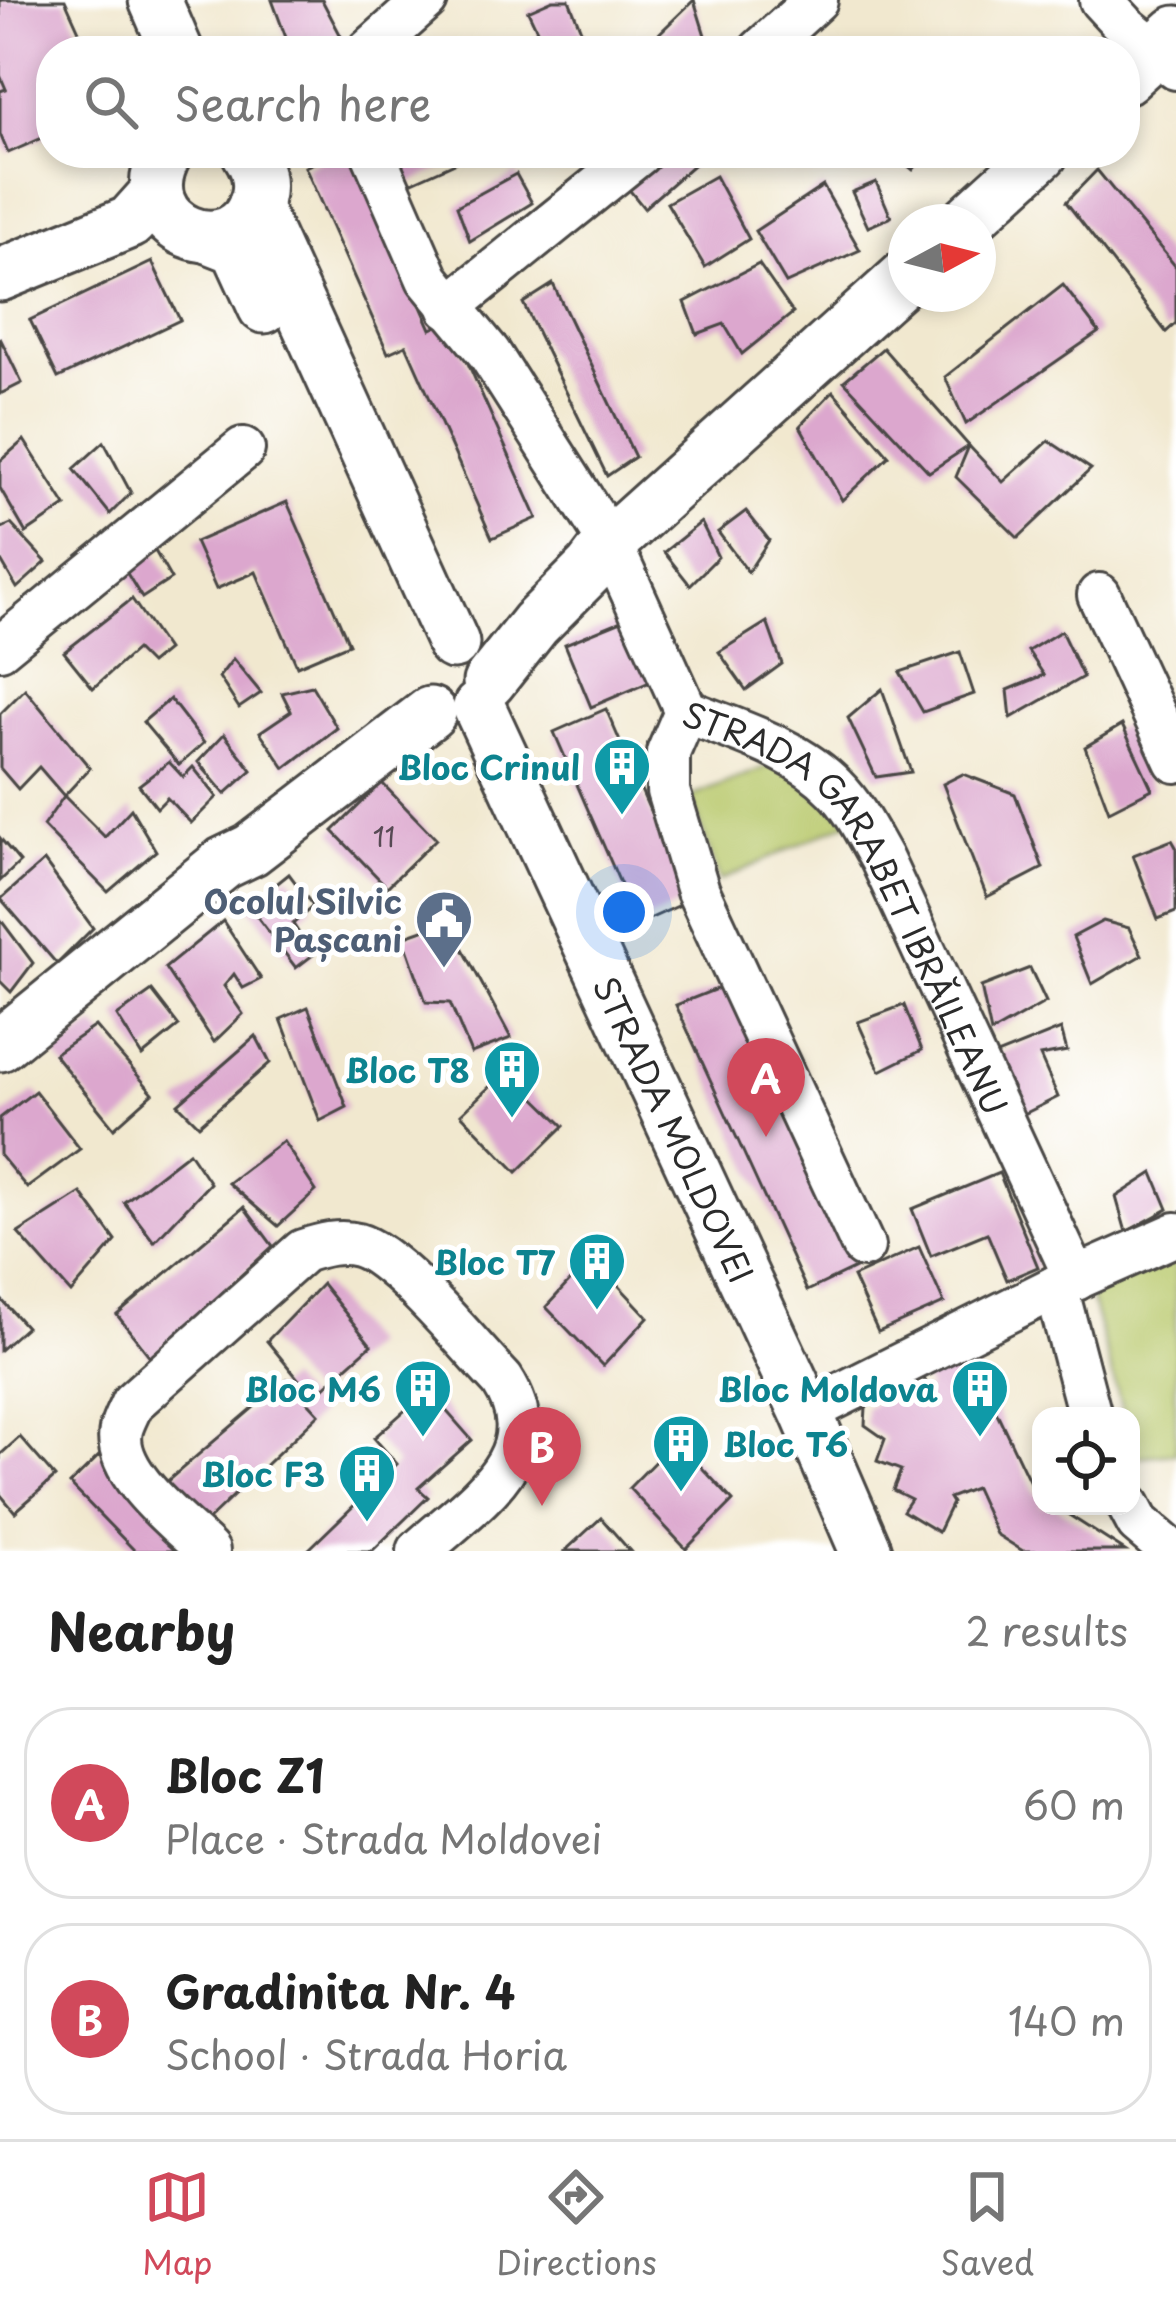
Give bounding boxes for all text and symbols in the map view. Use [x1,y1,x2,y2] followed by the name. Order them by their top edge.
[36,36,1140,168] search box
[174,68,431,136] text: Search here
[78,69,144,135] icon: search
[888,204,996,312] north arrow
[667,687,1019,1135] street label: STRADA GARABET IBRĂILEANU
[591,735,653,817] building icon: Bloc Crinul
[397,741,580,791] place label: Bloc Crinul
[373,815,395,856] house number: 11
[204,875,402,963] place label: Ocolul Silvic Pașcani
[594,882,654,942] your location
[413,888,475,970] public building icon: Ocolul Silvic Pașcani
[582,968,767,1290] street label: STRADA MOLDOVEI
[481,1038,543,1120] building icon: Bloc T8
[727,1038,805,1137] pin: A
[345,1044,470,1094] place label: Bloc T8
[566,1230,628,1312] building icon: Bloc T7
[434,1236,556,1286] place label: Bloc T7
[392,1357,454,1439] building icon: Bloc M6
[949,1357,1011,1439] building icon: Bloc Moldova
[244,1363,381,1413] place label: Bloc M6
[718,1363,939,1413] place label: Bloc Moldova
[503,1407,581,1506] pin: B
[1032,1407,1140,1515] map controls
[1032,1407,1140,1515] button: locate
[650,1412,712,1494] building icon: Bloc T6
[723,1418,848,1468] place label: Bloc T6
[336,1442,398,1524] building icon: Bloc F3
[201,1448,325,1498] place label: Bloc F3
[48,1591,235,1668] text: Nearby
[966,1600,1128,1659] text: 2 results
[165,1740,324,1808] text: Bloc Z1
[75,1774,105,1833] text: A
[1023,1774,1125,1833] text: 60 m
[165,1808,602,1867] text: Place · Strada Moldovei
[165,1956,515,2024] text: Gradinita Nr. 4
[77,1990,103,2049] text: B
[1008,1990,1125,2049] text: 140 m
[165,2024,567,2083] text: School · Strada Horia
[142,2164,212,2286] tab: Map
[496,2164,657,2286] tab: Directions
[940,2164,1034,2286] tab: Saved

